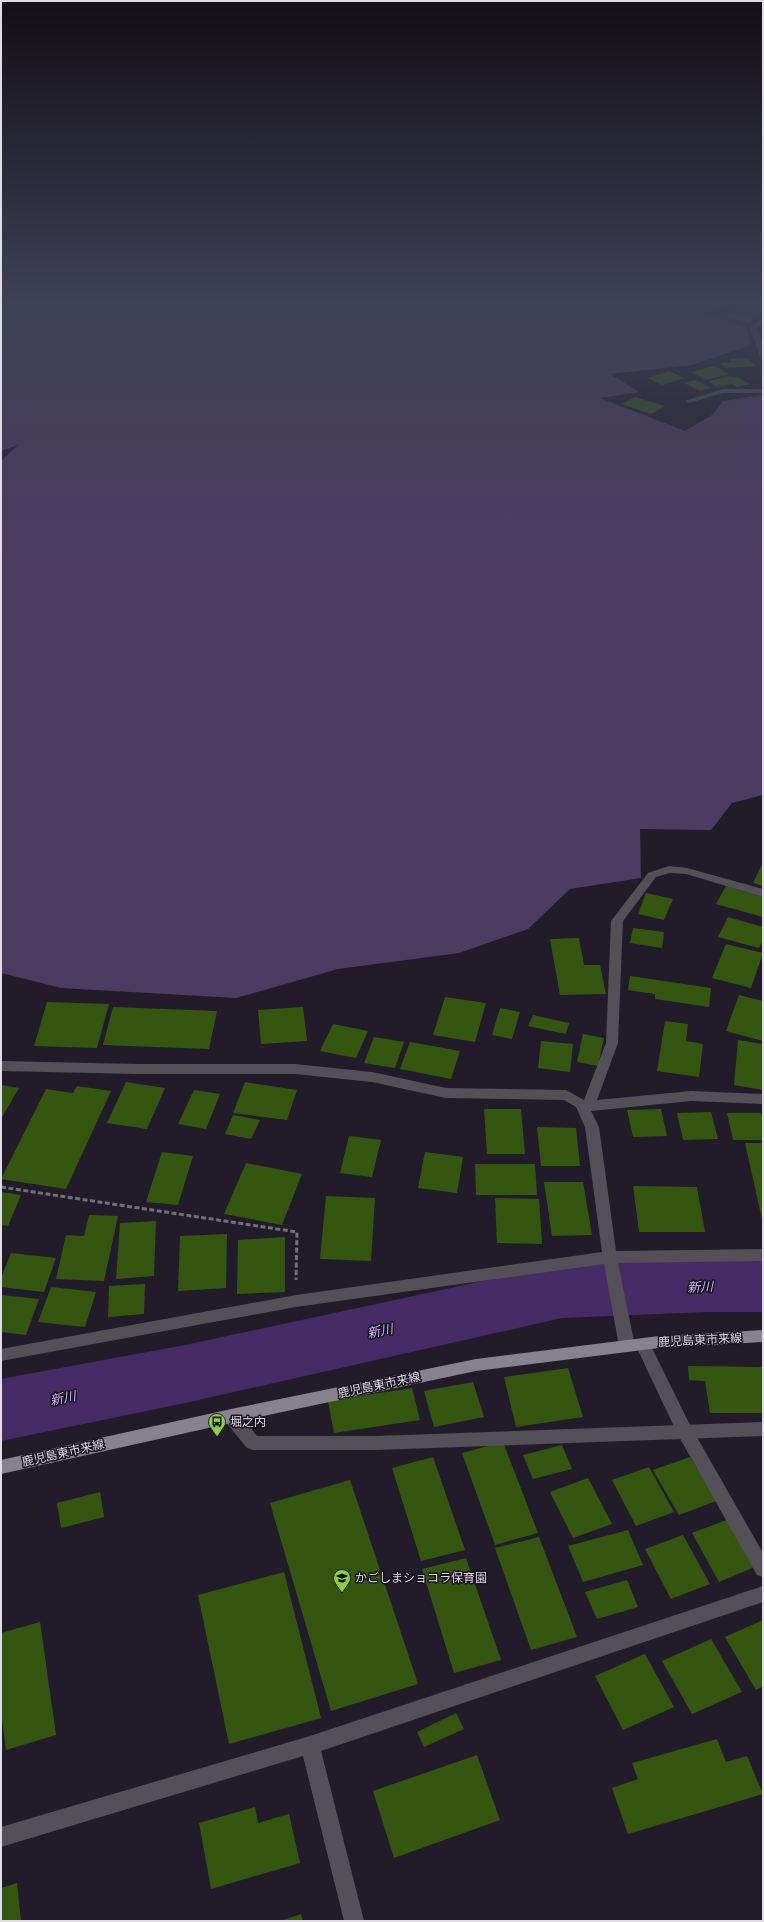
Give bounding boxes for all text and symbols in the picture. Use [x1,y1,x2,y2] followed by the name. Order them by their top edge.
[687,1279,715,1295] water label: 新川
[366,1321,396,1341] water label: 新川
[658,1331,742,1349] street label: 鹿児島東市来線
[336,1369,422,1401] street label: 鹿児島東市来線
[49,1388,79,1408] water label: 新川
[207,1412,227,1437] bus stop icon: 堀之内
[230,1415,266,1429] place label: 堀之内
[20,1437,106,1469] street label: 鹿児島東市来線
[332,1568,352,1593] school or university icon: かごしまショコラ保育園
[355,1571,487,1585] place label: かごしまショコラ保育園

